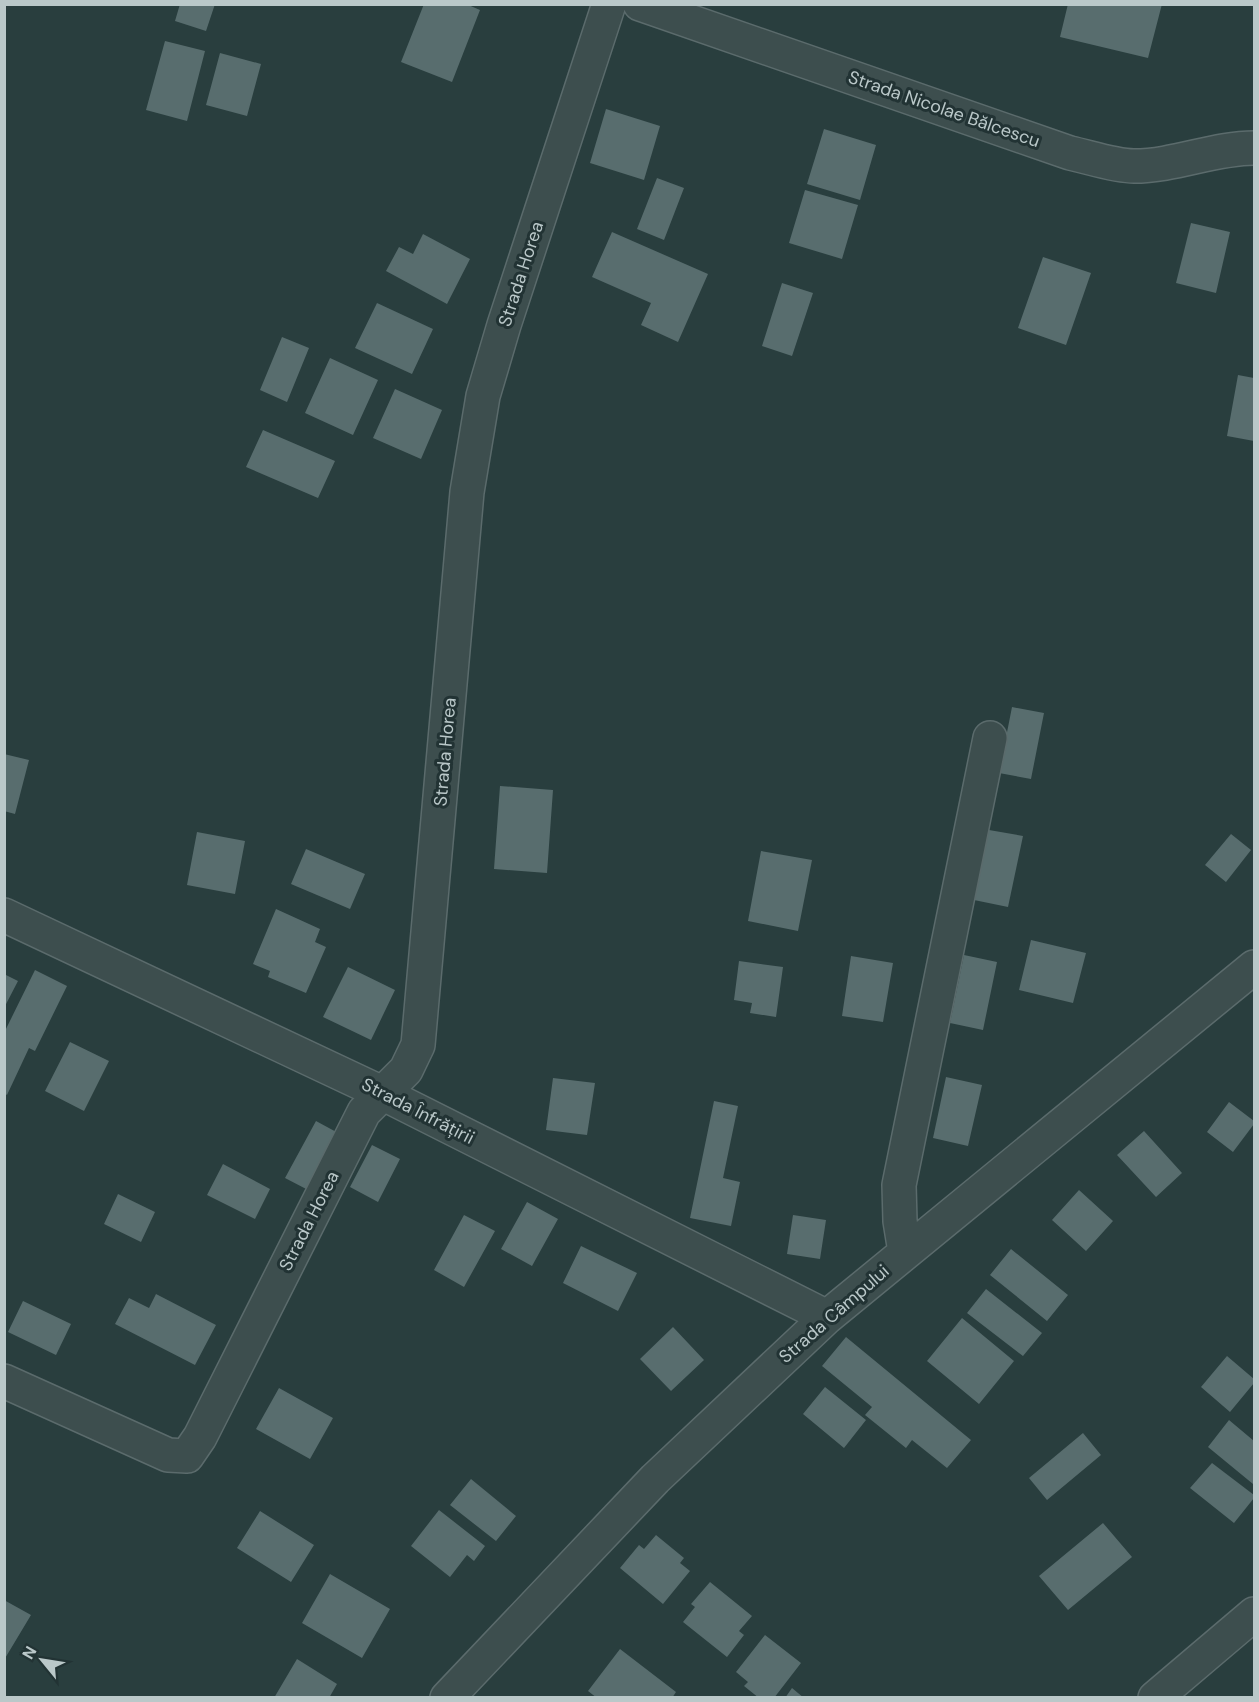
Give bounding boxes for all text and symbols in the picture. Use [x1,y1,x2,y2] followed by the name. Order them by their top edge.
[845,65,1043,153] street label: Strada Nicolae Bălcescu
[493,218,549,330] street label: Strada Horea
[428,697,462,807] street label: Strada Horea
[358,1072,478,1150] street label: Strada Înfrățirii
[274,1167,344,1275] street label: Strada Horea
[774,1259,894,1369] street label: Strada Câmpului
[12,1630,72,1690] north arrow
[17,1642,41,1663] text: N

